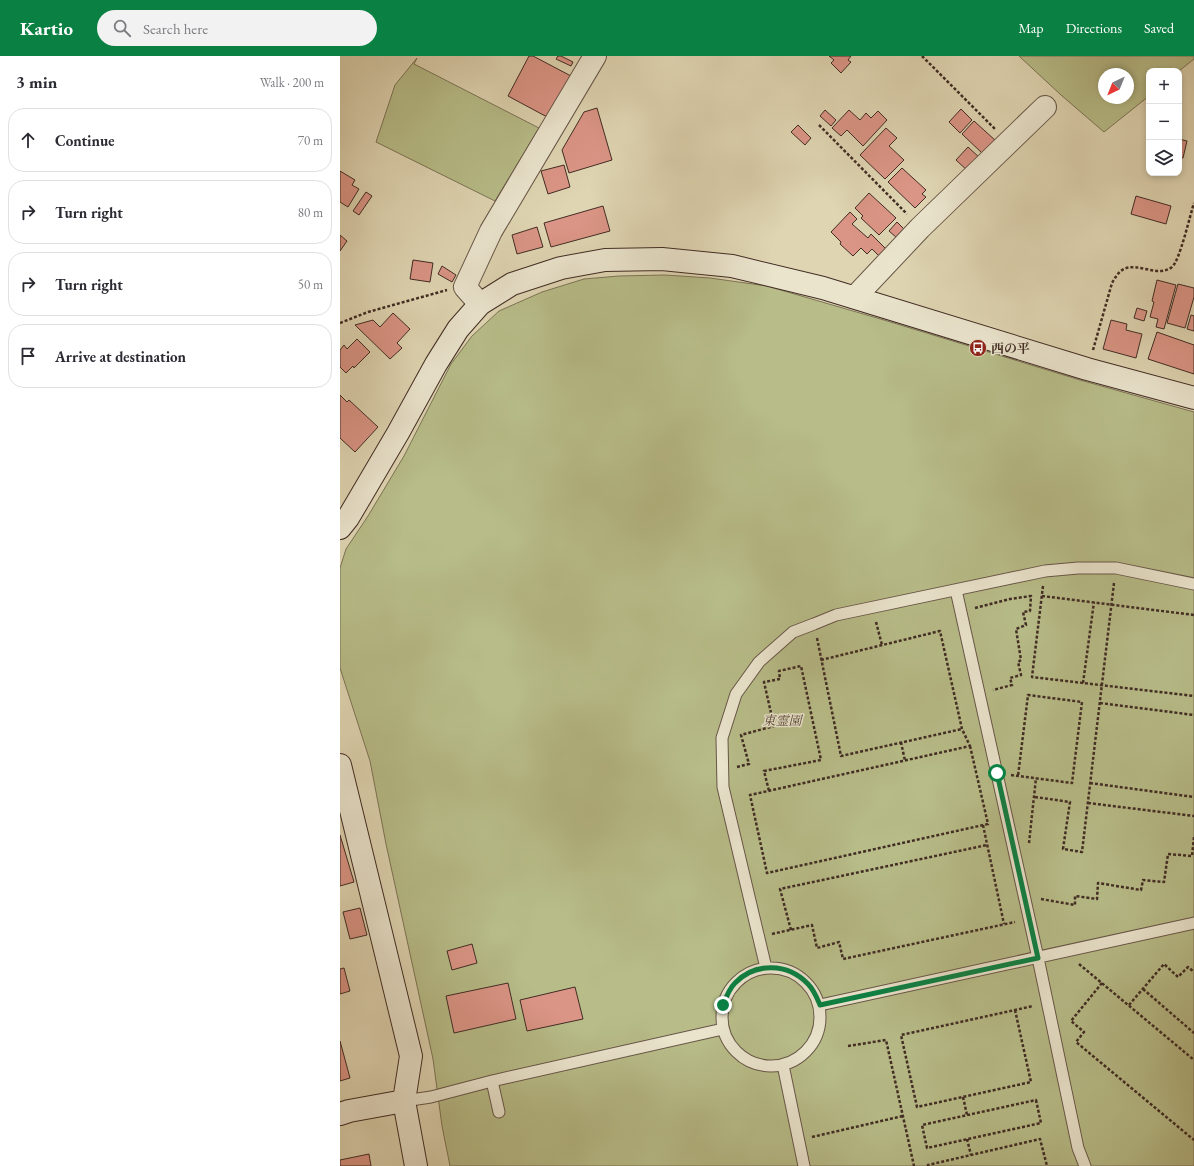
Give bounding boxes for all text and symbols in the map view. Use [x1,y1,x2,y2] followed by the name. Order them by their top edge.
[97,10,377,46] search box
[20,16,73,41] text: Kartio
[111,17,133,39] icon: search
[143,19,208,38] text: Search here
[1018,19,1044,37] text: Map
[1066,19,1122,37] text: Directions
[1144,19,1174,37] text: Saved
[1098,68,1134,104] north arrow
[1146,68,1182,176] map controls
[1146,68,1182,104] button: +
[16,71,57,93] text: 3 min
[260,74,324,91] text: Walk · 200 m
[1146,104,1182,140] button: −
[17,129,39,151] icon: ahead
[55,131,115,150] text: Continue
[298,132,323,149] text: 70 m
[1146,140,1182,176] button: layers
[17,201,39,223] icon: right
[55,203,123,222] text: Turn right
[298,204,323,221] text: 80 m
[17,273,39,295] icon: right
[55,275,123,294] text: Turn right
[298,276,323,293] text: 50 m
[968,338,988,358] bus stop icon: 西の平
[991,340,1030,357] place label: 西の平
[17,345,39,367] icon: arrive
[55,347,186,366] text: Arrive at destination
[762,712,803,729] park label: 東霊園
[988,764,1006,782] route start
[714,996,732,1014] route end

